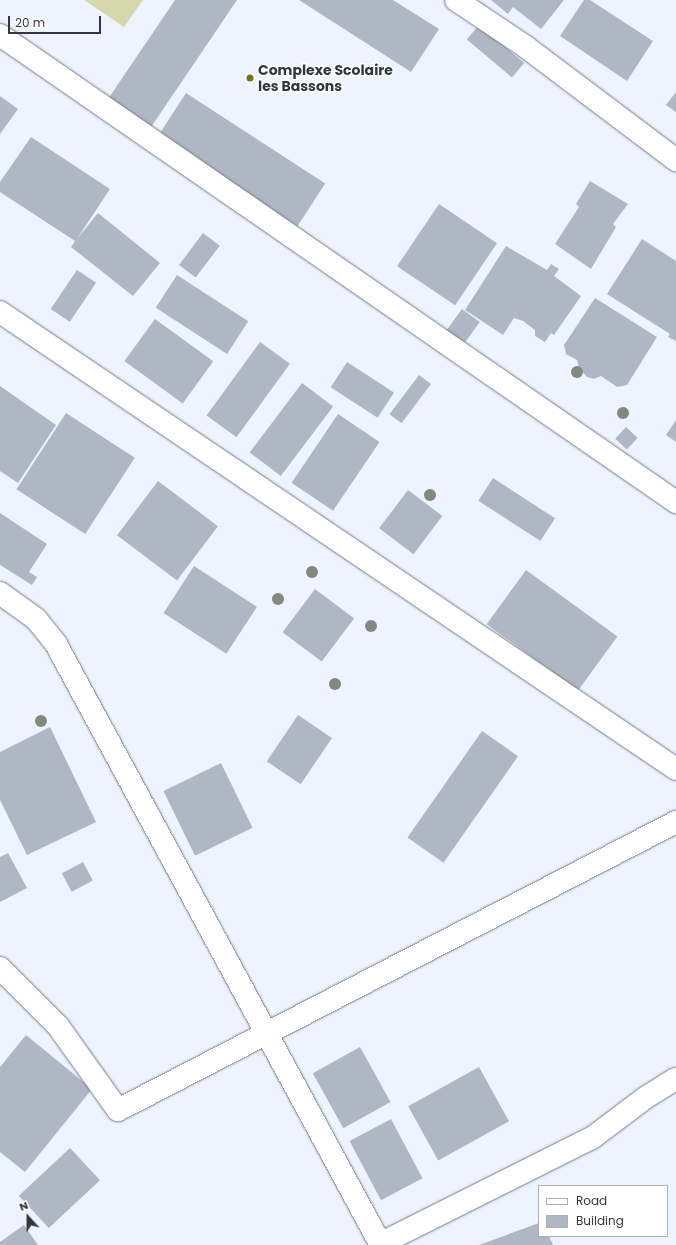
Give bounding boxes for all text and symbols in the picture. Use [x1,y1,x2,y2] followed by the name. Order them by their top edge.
[10,8,103,34] scale bar
[15,14,45,31] text: 20 m
[258,62,393,94] place label: Complexe Scolaire les Bassons
[245,73,255,83] marker: Complexe Scolaire les Bassons
[538,1185,668,1237] legend
[576,1192,607,1209] text: Road
[8,1197,48,1237] north arrow
[17,1197,30,1215] text: N
[576,1212,624,1229] text: Building

